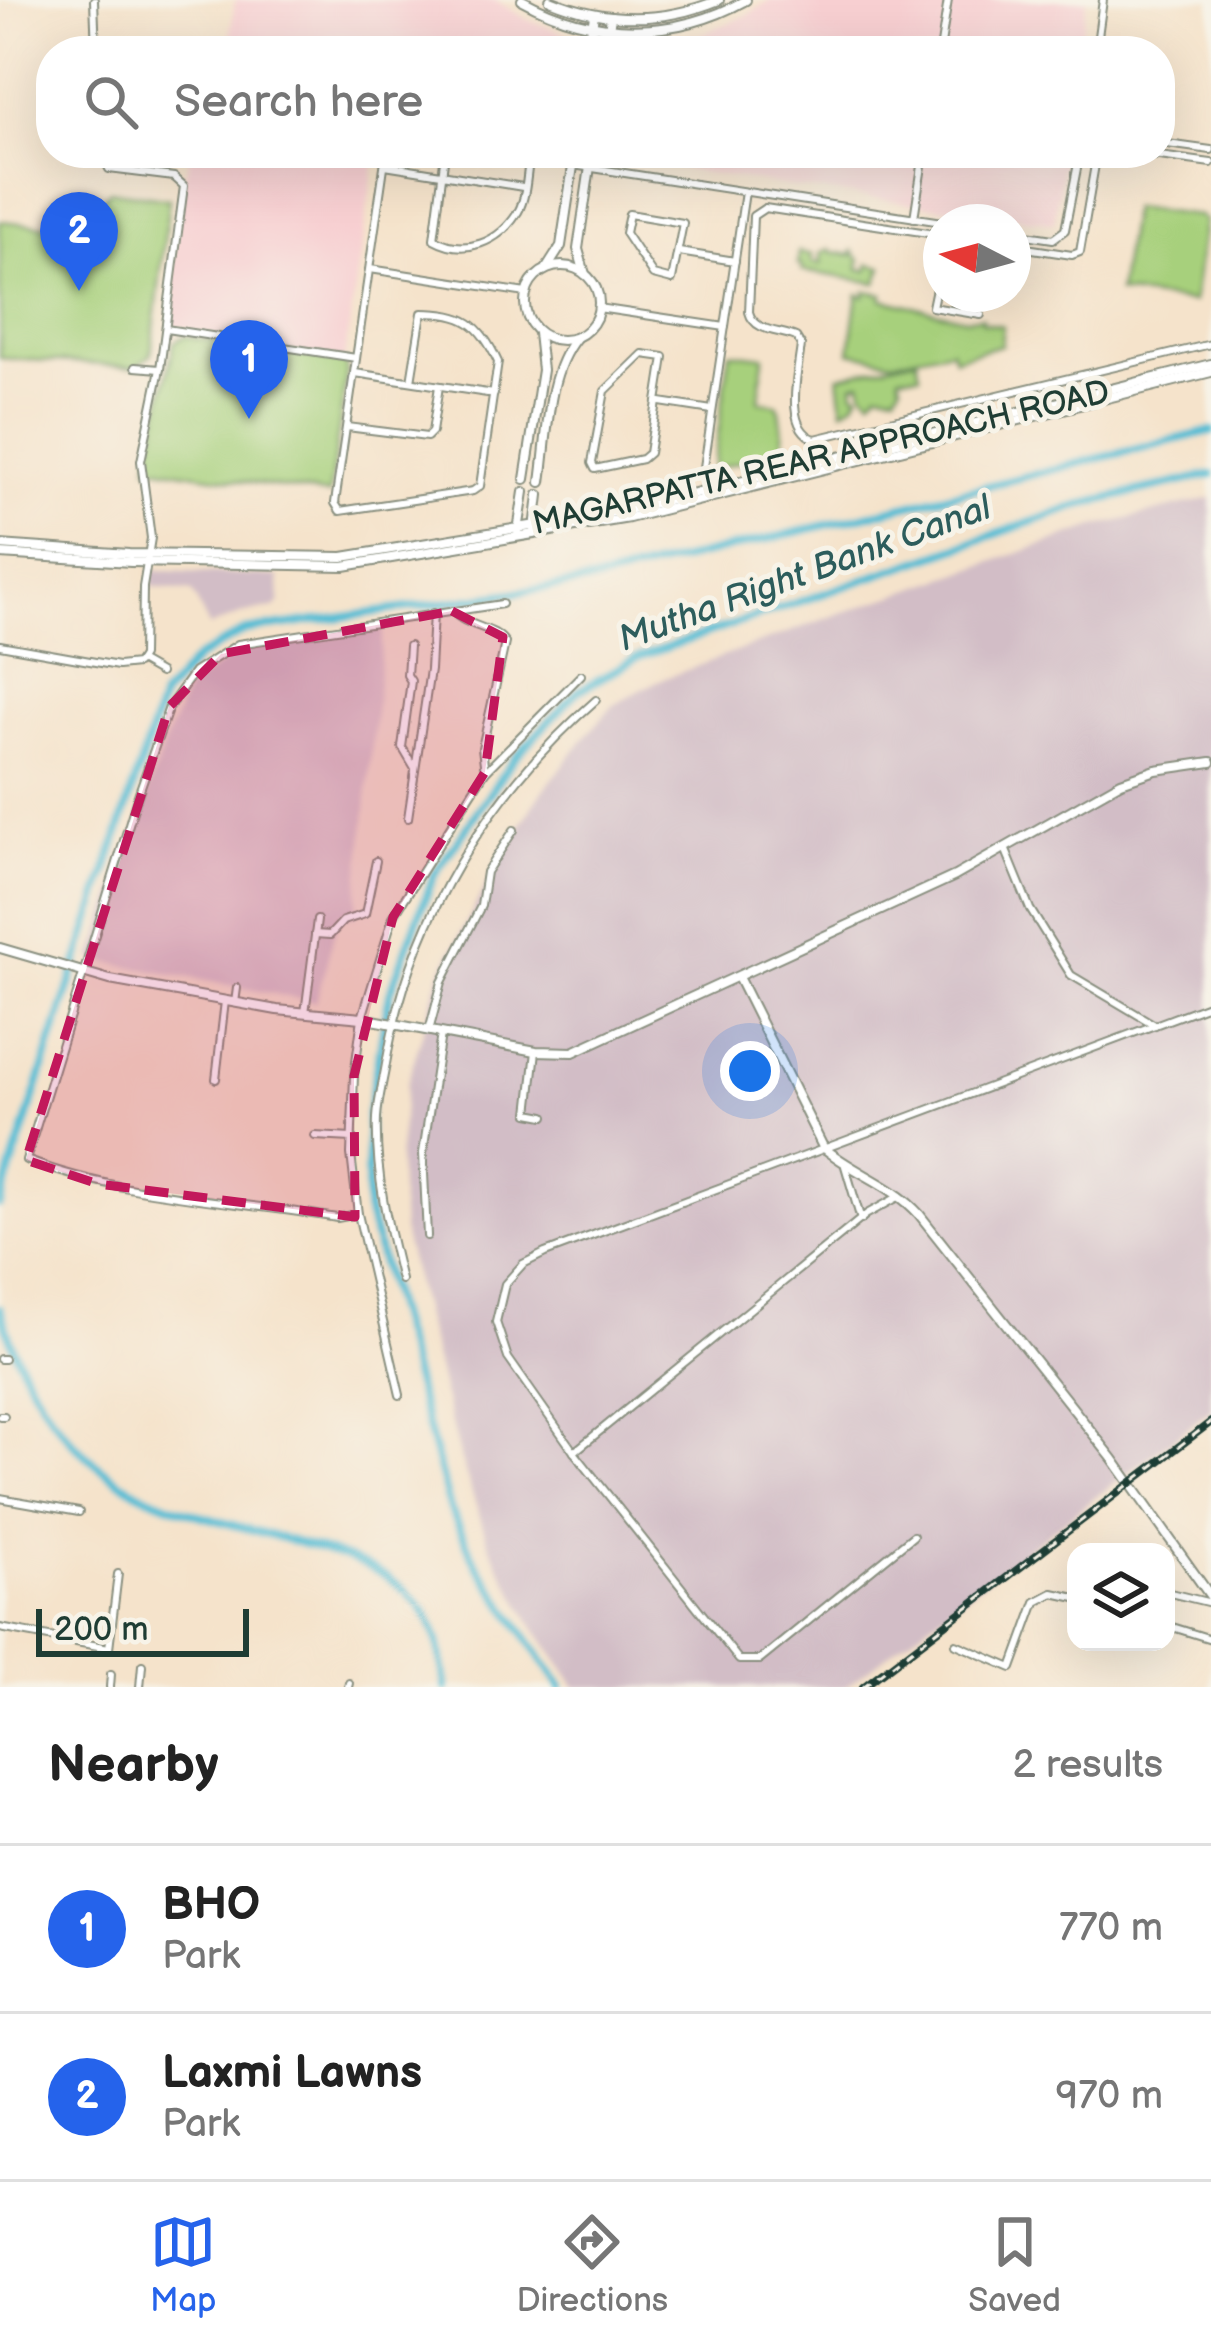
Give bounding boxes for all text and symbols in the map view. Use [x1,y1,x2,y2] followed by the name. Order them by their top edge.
[36,36,1175,168] search box
[78,69,144,135] icon: search
[174,75,423,130] text: Search here
[40,192,118,291] pin: 2
[923,204,1031,312] north arrow
[210,320,288,419] pin: 1
[529,372,1113,544] street label: MAGARPATTA REAR APPROACH ROAD
[613,486,999,661] water label: Mutha Right Bank Canal
[720,1041,780,1101] your location
[1067,1543,1175,1651] map controls
[1067,1543,1175,1651] button: layers
[36,1603,249,1656] scale bar
[54,1610,148,1650] text: 200 m
[48,1735,219,1796] text: Nearby
[1012,1742,1163,1789] text: 2 results
[162,1878,260,1933] text: BHO
[79,1905,95,1952] text: 1
[1059,1905,1163,1952] text: 770 m
[162,1933,240,1980] text: Park
[162,2046,422,2101] text: Laxmi Lawns
[75,2073,99,2120] text: 2
[1056,2073,1163,2120] text: 970 m
[162,2101,240,2148] text: Park
[150,2209,216,2321] tab: Map
[517,2209,668,2321] tab: Directions
[968,2209,1061,2321] tab: Saved

